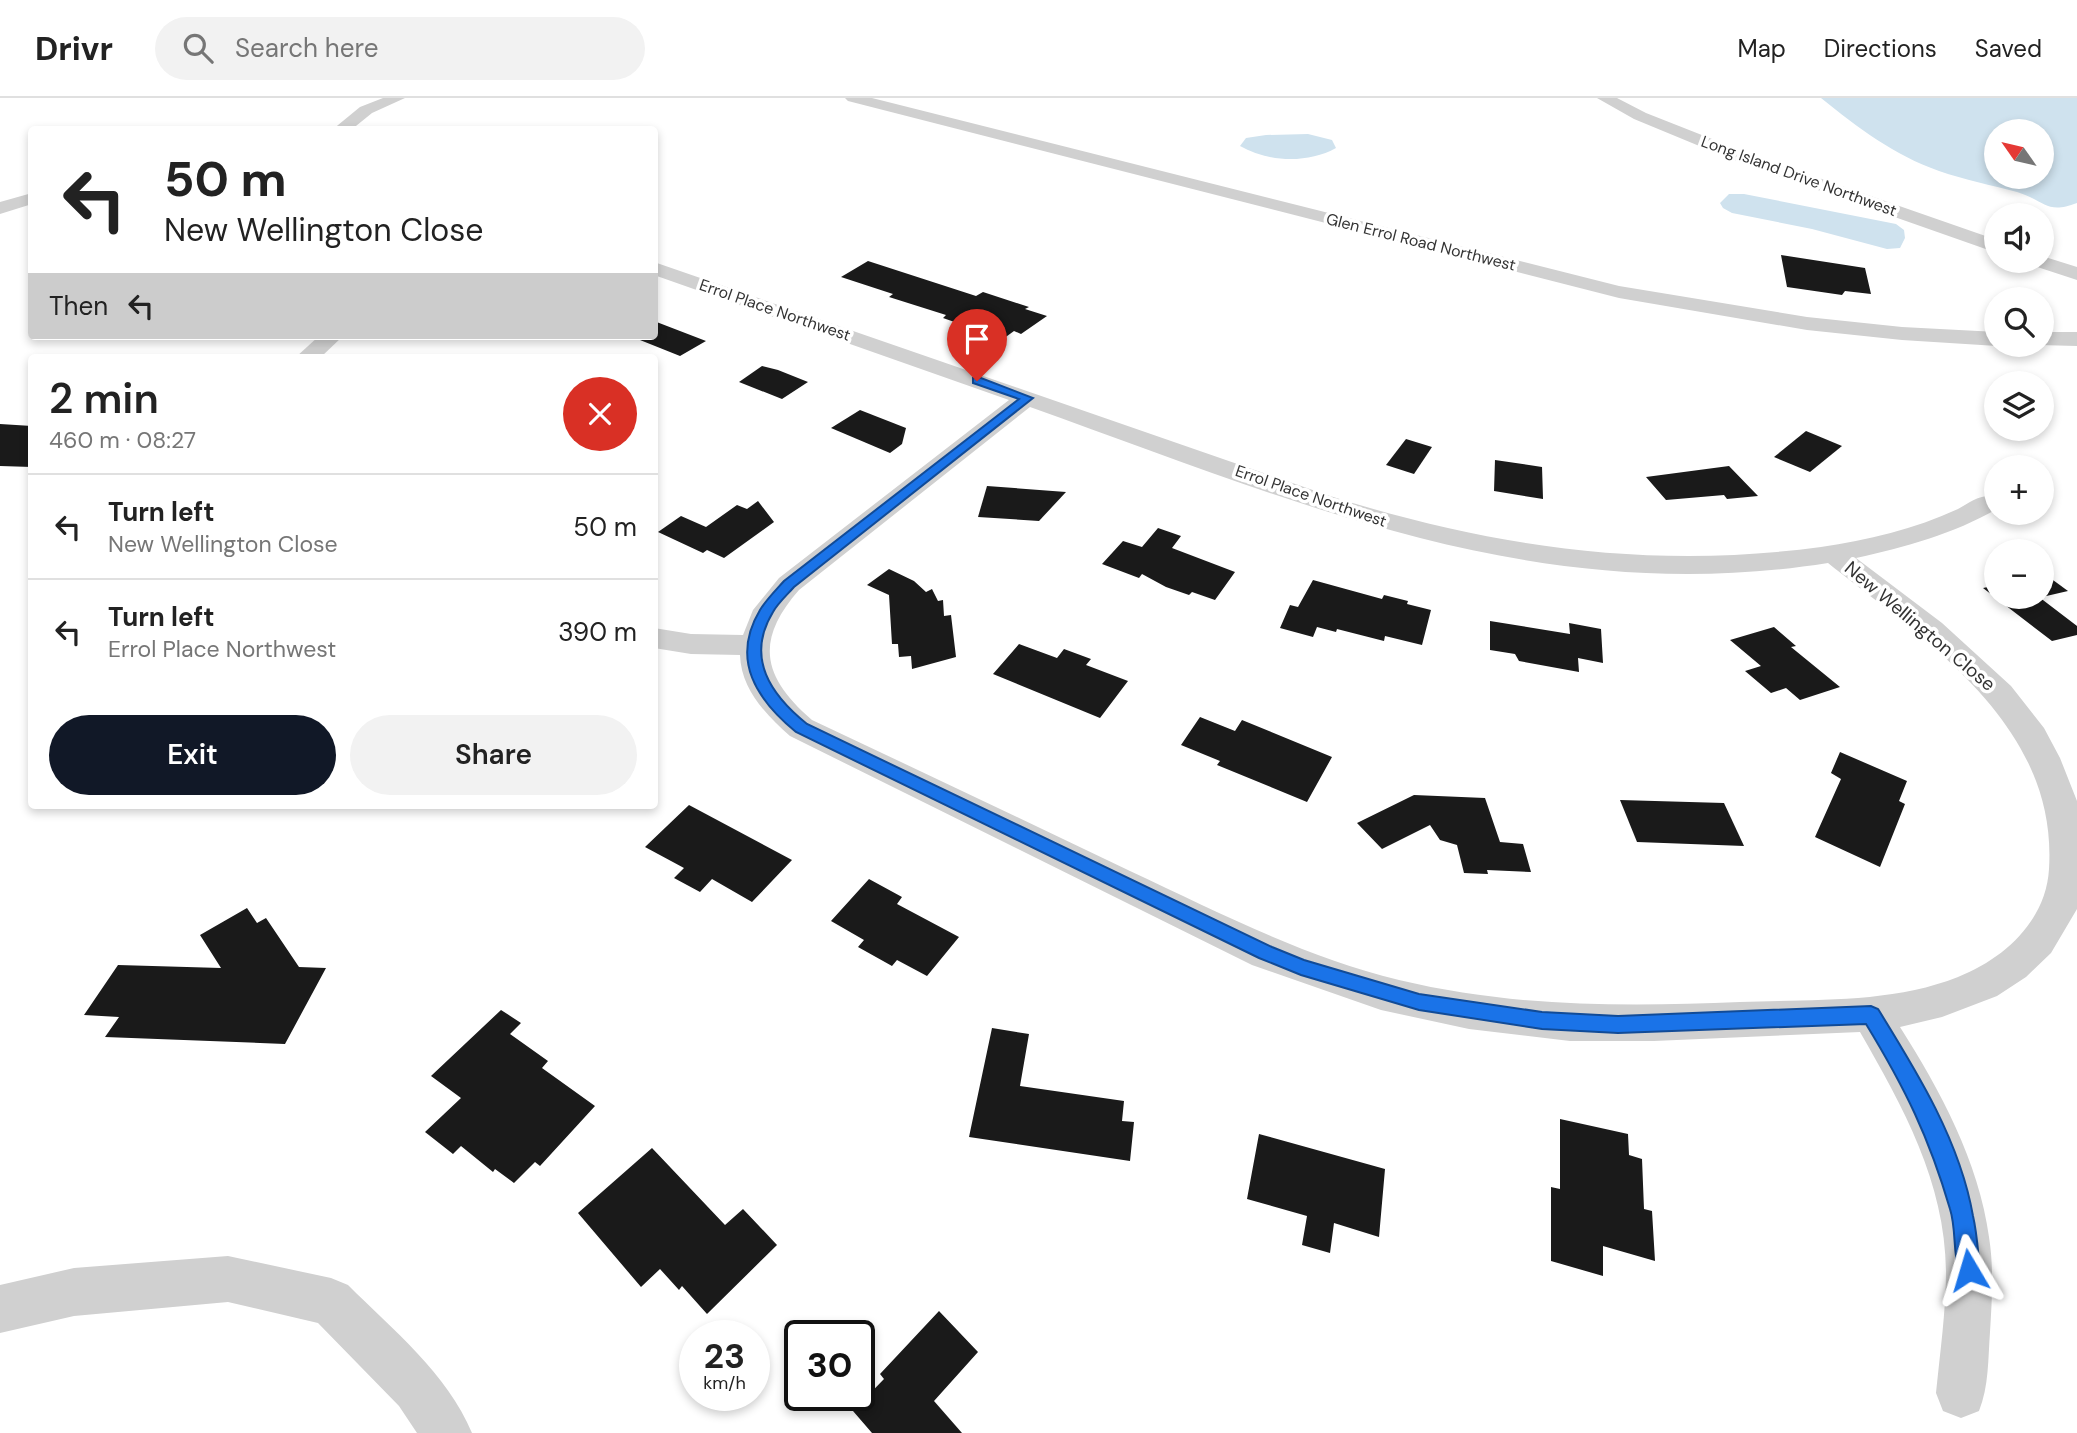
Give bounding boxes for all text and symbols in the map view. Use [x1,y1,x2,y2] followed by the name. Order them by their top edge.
[155,17,645,80] search box
[35,27,113,70] text: Drivr
[179,29,217,67] icon: search
[235,31,378,65] text: Search here
[1738,33,1786,64] text: Map
[1824,33,1937,64] text: Directions
[1975,33,2042,64] text: Saved
[1984,119,2054,189] north arrow
[1984,119,2054,609] map controls
[1698,131,1900,221] street label: Long Island Drive Northwest
[164,147,287,211] text: 50 m
[49,154,140,245] icon: left
[1984,203,2054,273] button: sound
[1324,208,1518,276] street label: Glen Errol Road Northwest
[164,209,484,251] text: New Wellington Close
[696,274,854,346] street label: Errol Place Northwest
[122,287,160,325] icon: left
[1984,287,2054,357] button: search
[49,289,108,323] text: Then
[947,309,1007,381] pin
[958,320,996,358] icon: arrive
[49,371,159,426] text: 2 min
[1984,371,2054,441] button: layers
[563,377,637,451] button: close
[49,425,196,455] text: 460 m · 08:27
[1984,455,2054,525] button: +
[1232,460,1390,532] street label: Errol Place Northwest
[108,495,215,529] text: Turn left
[49,508,87,546] icon: left
[573,510,637,544] text: 50 m
[108,529,338,559] text: New Wellington Close
[1984,539,2054,609] button: −
[1839,555,2001,697] street label: New Wellington Close
[108,600,215,634] text: Turn left
[49,613,87,651] icon: left
[558,615,637,649] text: 390 m
[108,634,336,664] text: Errol Place Northwest
[49,715,336,795] button: Exit
[350,715,637,795] button: Share
[1932,1233,2006,1307] position arrow
[784,1320,875,1411] speed limit sign: 30
[704,1333,745,1379] text: 23
[703,1371,746,1395] text: km/h

